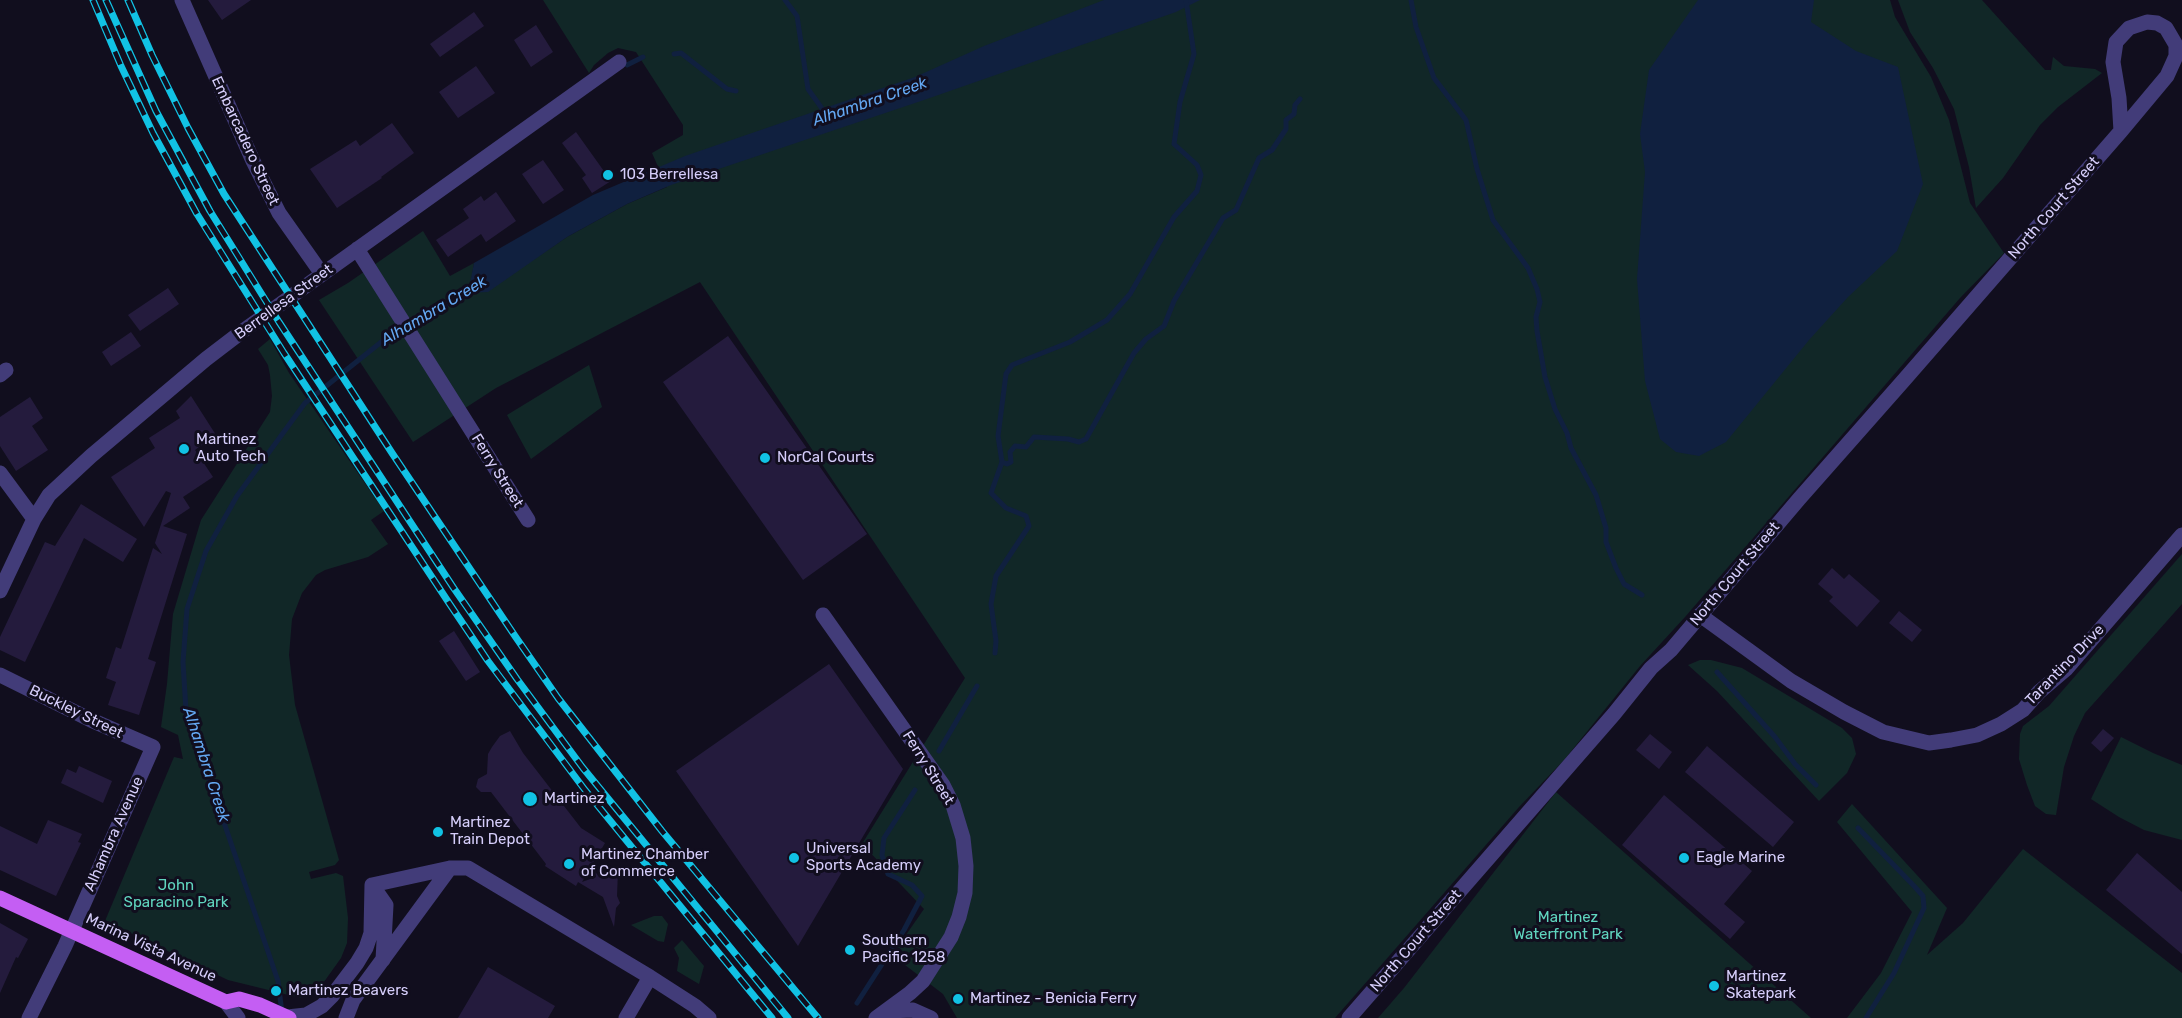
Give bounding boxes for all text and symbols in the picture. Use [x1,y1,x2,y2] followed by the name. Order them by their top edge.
[810,73,930,131] water label: Alhambra Creek
[207,74,283,208] street label: Embarcadero Street
[2005,153,2103,263] street label: North Court Street
[620,166,718,184] place label: 103 Berrellesa
[601,168,615,182] marker: 103 Berrellesa
[231,260,337,344] street label: Berrellesa Street
[378,272,490,350] water label: Alhambra Creek
[196,431,266,466] place label: Martinez Auto Tech
[467,431,527,511] street label: Ferry Street
[177,442,191,456] marker: Martinez Auto Tech
[777,449,874,467] place label: NorCal Courts
[758,451,772,465] marker: NorCal Courts
[1686,519,1784,629] street label: North Court Street
[2022,621,2108,709] street label: Tarantino Drive
[26,682,126,742] street label: Buckley Street
[178,705,234,825] water label: Alhambra Creek
[898,728,958,808] street label: Ferry Street
[81,774,147,894] street label: Alhambra Avenue
[521,790,539,808] marker: Martinez
[544,790,604,808] place label: Martinez
[450,814,530,849] place label: Martinez Train Depot
[431,825,445,839] marker: Martinez Train Depot
[806,840,921,875] place label: Universal Sports Academy
[581,846,709,881] place label: Martinez Chamber of Commerce
[1696,849,1785,867] place label: Eagle Marine
[787,851,801,865] marker: Universal Sports Academy
[1677,851,1691,865] marker: Eagle Marine
[562,857,576,871] marker: Martinez Chamber of Commerce
[124,877,228,912] park label: John Sparacino Park
[1367,886,1465,996] street label: North Court Street
[1513,909,1623,944] park label: Martinez Waterfront Park
[83,910,219,986] street label: Marina Vista Avenue
[862,932,946,967] place label: Southern Pacific 1258
[843,943,857,957] marker: Southern Pacific 1258
[1726,968,1796,1003] place label: Martinez Skatepark
[1707,979,1721,993] marker: Martinez Skatepark
[288,982,409,1000] place label: Martinez Beavers
[269,984,283,998] marker: Martinez Beavers
[970,990,1137,1008] place label: Martinez - Benicia Ferry
[951,992,965,1006] marker: Martinez - Benicia Ferry

